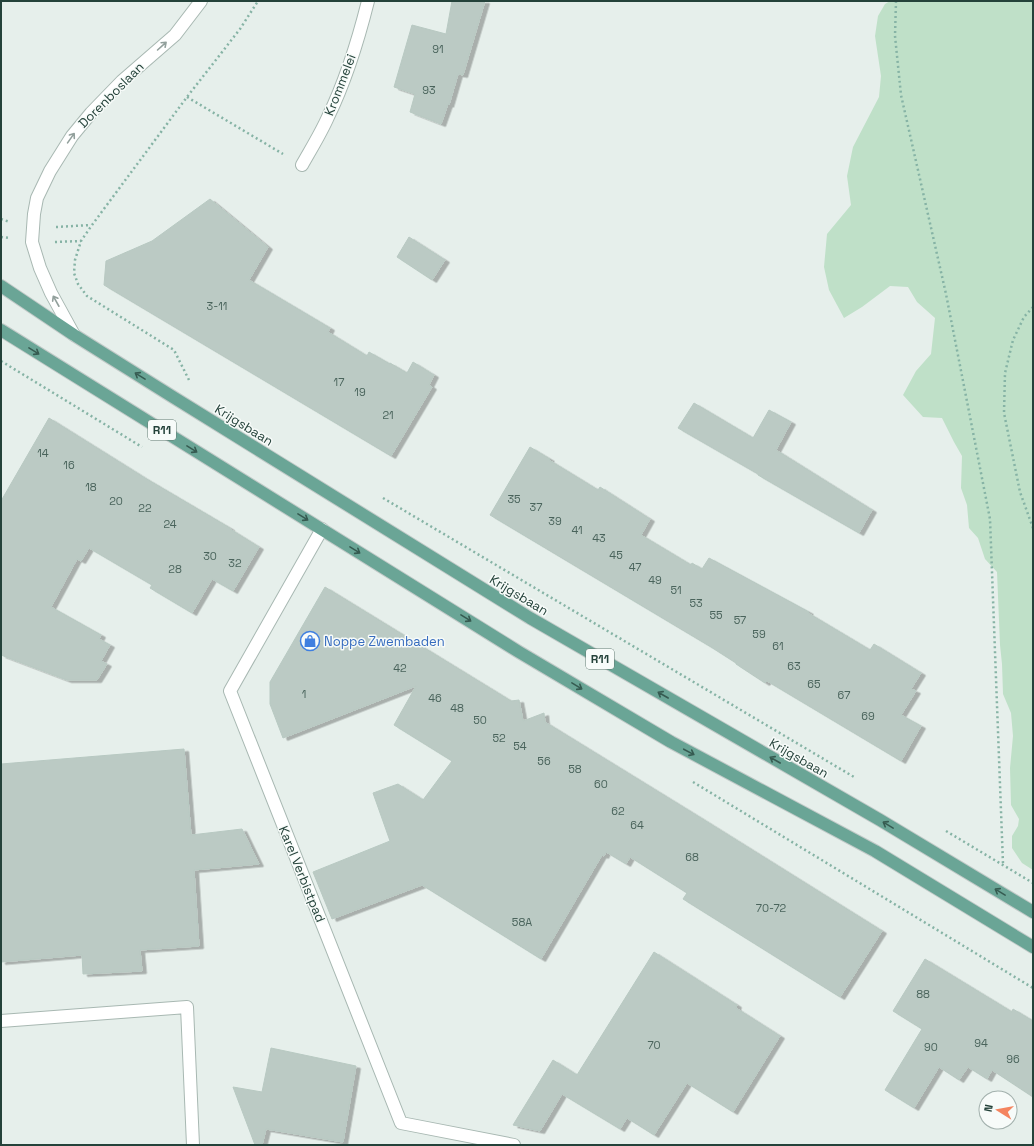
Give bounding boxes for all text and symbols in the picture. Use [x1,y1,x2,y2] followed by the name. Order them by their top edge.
[156,42,167,51] one-way arrow
[432,42,444,56] house number: 91
[320,52,360,118] street label: Krommelei
[74,58,148,132] street label: Dorenboslaan
[422,83,436,97] house number: 93
[67,132,75,143] one-way arrow
[51,295,59,307] one-way arrow
[207,299,227,313] house number: 3-11
[28,347,40,355] one-way arrow
[134,372,146,380] one-way arrow
[334,375,344,389] house number: 17
[354,385,366,399] house number: 19
[212,400,276,450] street label: Krijgsbaan
[382,408,394,422] house number: 21
[148,420,176,440] road number: R11
[186,445,198,453] one-way arrow
[37,446,49,460] house number: 14
[63,458,75,472] house number: 16
[85,480,97,494] house number: 18
[507,492,521,506] house number: 35
[109,494,123,508] house number: 20
[530,500,542,514] house number: 37
[138,501,152,515] house number: 22
[297,514,309,522] one-way arrow
[548,514,562,528] house number: 39
[163,517,177,531] house number: 24
[571,523,583,537] house number: 41
[592,531,606,545] house number: 43
[349,546,360,554] one-way arrow
[609,548,623,562] house number: 45
[203,549,217,563] house number: 30
[228,556,242,570] house number: 32
[629,560,641,574] house number: 47
[168,562,182,576] house number: 28
[486,571,552,619] street label: Krijgsbaan
[648,573,662,587] house number: 49
[670,583,682,597] house number: 51
[689,596,703,610] house number: 53
[709,608,723,622] house number: 55
[734,613,746,627] house number: 57
[460,615,472,623] one-way arrow
[752,627,766,641] house number: 59
[299,630,321,652] shop icon: Noppe Zwembaden
[324,633,445,650] place label: Noppe Zwembaden
[772,639,784,653] house number: 61
[586,649,614,669] road number: R11
[787,659,801,673] house number: 63
[393,661,407,675] house number: 42
[807,677,821,691] house number: 65
[571,682,582,690] one-way arrow
[302,687,306,701] house number: 1
[838,688,850,702] house number: 67
[428,691,442,705] house number: 46
[657,691,669,699] one-way arrow
[450,701,464,715] house number: 48
[861,709,875,723] house number: 69
[473,713,487,727] house number: 50
[492,731,506,745] house number: 52
[766,734,832,782] street label: Krijgsbaan
[513,739,527,753] house number: 54
[683,749,695,756] one-way arrow
[537,754,551,768] house number: 56
[769,755,781,763] one-way arrow
[568,762,582,776] house number: 58
[594,777,608,791] house number: 60
[611,804,625,818] house number: 62
[630,818,644,832] house number: 64
[883,821,894,829] one-way arrow
[275,823,329,925] street label: Karel Verbistpad
[685,850,699,864] house number: 68
[994,887,1006,895] one-way arrow
[756,901,787,915] house number: 70-72
[512,915,532,929] house number: 58A
[916,987,930,1001] house number: 88
[974,1036,988,1050] house number: 94
[647,1038,661,1052] house number: 70
[924,1040,938,1054] house number: 90
[1006,1052,1020,1066] house number: 96
[978,1090,1018,1130] north arrow
[981,1103,996,1113] text: N

